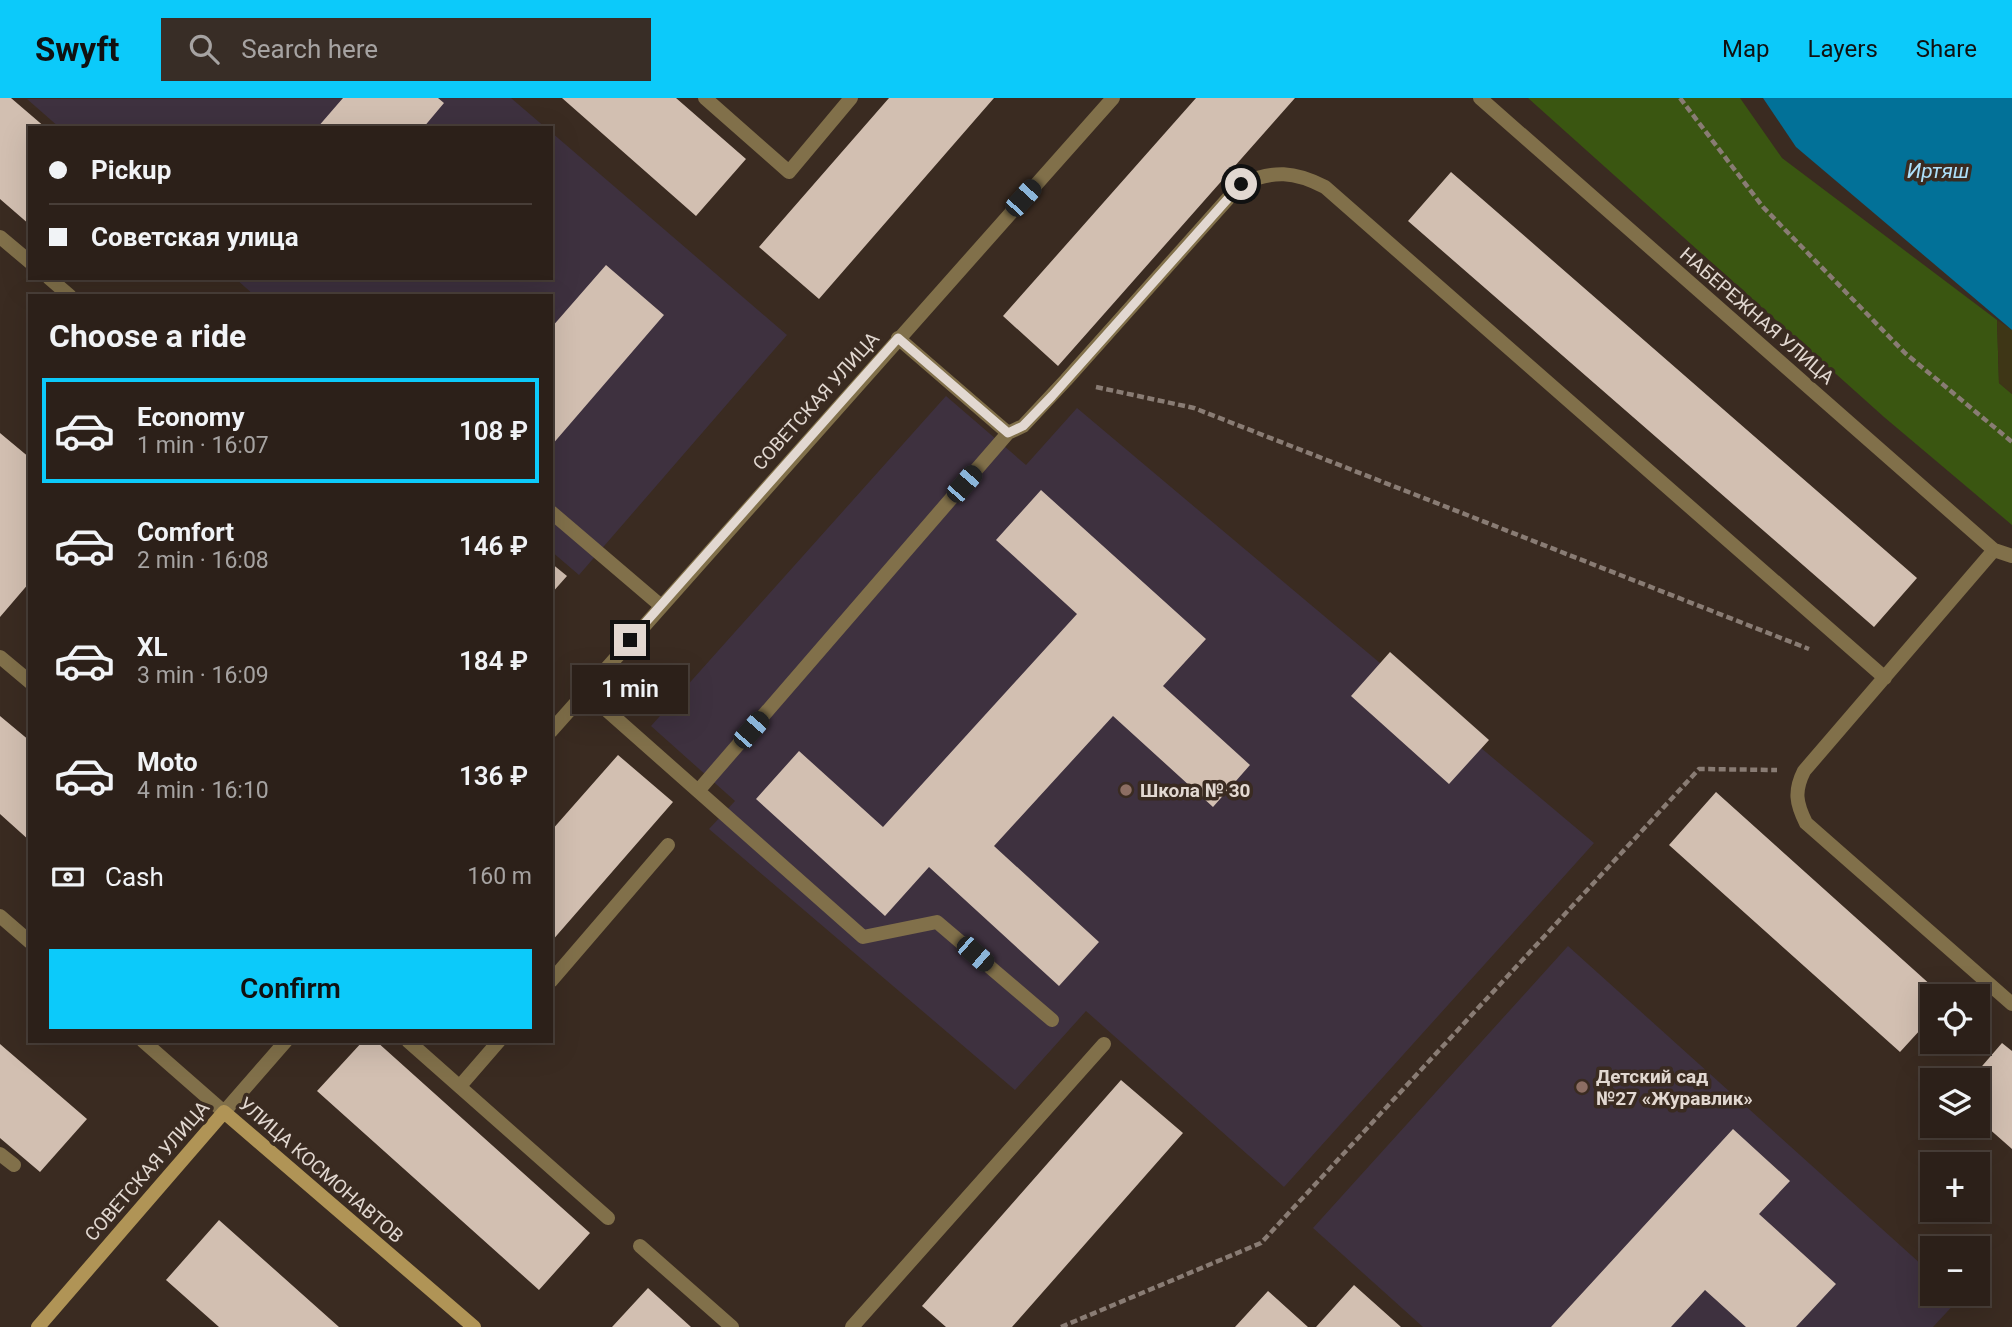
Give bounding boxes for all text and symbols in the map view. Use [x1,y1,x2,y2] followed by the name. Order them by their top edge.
[161,18,651,81] search box
[35,30,119,69] text: Swyft
[185,30,223,68] icon: search
[241,34,378,64] text: Search here
[1722,35,1770,63] text: Map
[1808,35,1878,63] text: Layers
[1916,35,1977,63] text: Share
[91,155,171,185] text: Pickup
[1907,159,1969,183] water label: Иртяш
[1225,168,1257,200] route start
[1002,175,1045,221] car
[91,222,299,252] text: Советская улица
[1675,243,1839,390] street label: НАБЕРЕЖНАЯ УЛИЦА
[49,317,246,355] text: Choose a ride
[748,327,885,475] street label: СОВЕТСКАЯ УЛИЦА
[53,399,116,462] icon: car
[137,402,244,432] text: Economy
[459,416,528,446] text: 108 ₽
[137,432,269,459] text: 1 min · 16:07
[943,461,986,507] car
[53,514,116,577] icon: car
[137,517,234,547] text: Comfort
[459,531,528,561] text: 146 ₽
[137,547,269,574] text: 2 min · 16:08
[614,624,646,656] route end
[53,629,116,692] icon: car
[137,632,168,662] text: XL
[459,646,528,676] text: 184 ₽
[137,662,269,689] text: 3 min · 16:09
[572,664,688,714] callout: 1 min
[601,676,659,703] text: 1 min
[730,707,773,753] car
[53,744,116,807] icon: car
[137,747,198,777] text: Moto
[459,761,528,791] text: 136 ₽
[137,777,269,804] text: 4 min · 16:10
[1140,779,1251,802] place label: Школа № 30
[1118,782,1134,798] marker: Школа № 30
[49,858,87,896] icon: cash
[105,862,164,892] text: Cash
[467,863,532,890] text: 160 m
[953,932,998,976] car
[49,949,532,1029] button: Confirm
[1920,984,1990,1306] map controls
[1920,984,1990,1054] button: locate
[1596,1065,1753,1110] place label: Детский сад №27 «Журавлик»
[1920,1068,1990,1138] button: layers
[1574,1079,1590,1095] marker: Детский сад №27 «Журавлик»
[234,1092,408,1248] street label: УЛИЦА КОСМОНАВТОВ
[80,1096,214,1246] street label: СОВЕТСКАЯ УЛИЦА
[1920,1152,1990,1222] button: +
[1920,1236,1990,1306] button: −

